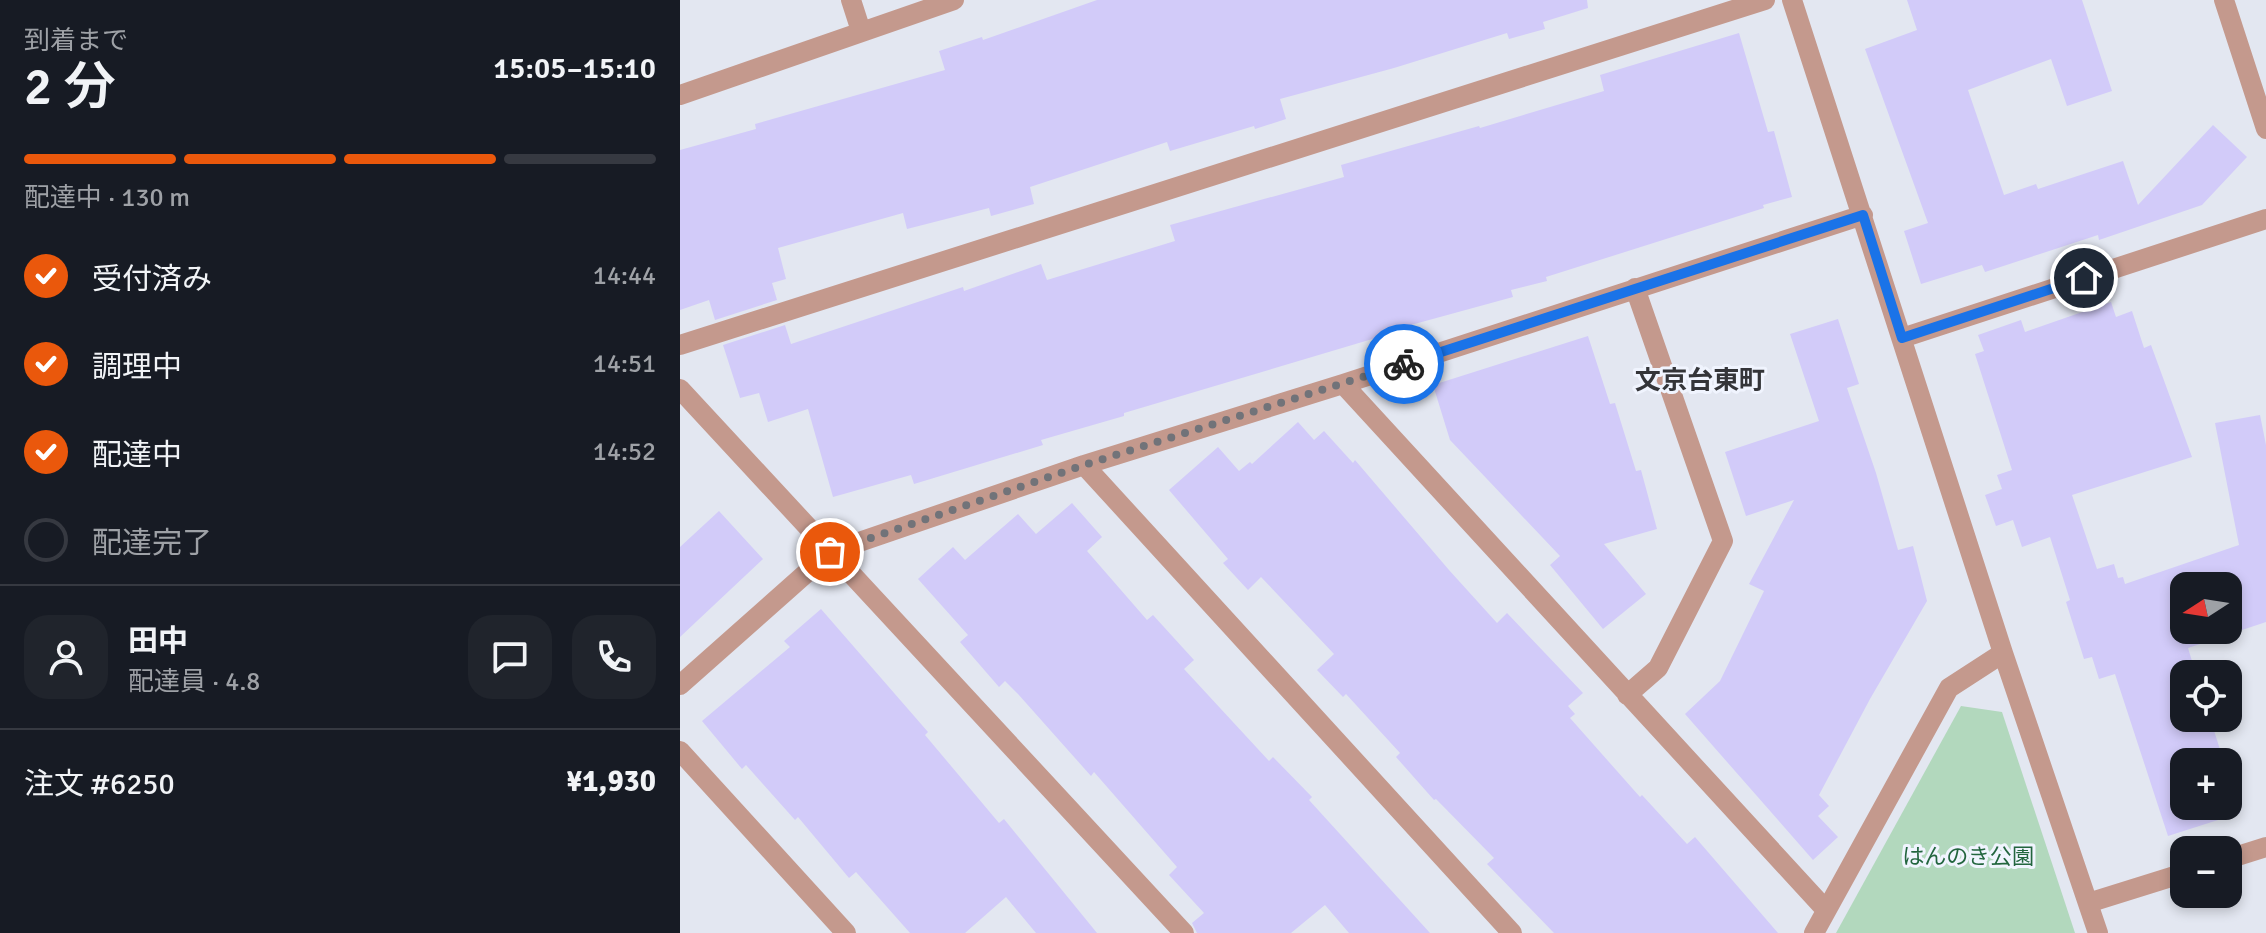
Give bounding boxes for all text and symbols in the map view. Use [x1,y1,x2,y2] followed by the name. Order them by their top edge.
[24,25,128,57] text: 到着まで
[493,50,656,87] text: 15:05–15:10
[24,55,116,119] text: 2 分
[24,182,190,214] text: 配達中 · 130 m
[2050,244,2118,312] pin
[24,254,68,298] icon: check
[2062,256,2106,300] icon: home
[593,260,656,292] text: 14:44
[92,261,212,298] text: 受付済み
[1364,324,1444,404] courier
[24,342,68,386] icon: check
[1382,342,1426,386] icon: bike
[593,348,656,380] text: 14:51
[92,349,182,386] text: 調理中
[1635,365,1765,397] district label: 文京台東町
[24,430,68,474] icon: check
[593,436,656,468] text: 14:52
[92,437,182,474] text: 配達中
[796,518,864,586] pin
[92,525,212,562] text: 配達完了
[808,530,852,574] icon: bag
[2170,572,2242,644] north arrow
[2170,572,2242,908] map controls
[24,615,108,699] button: person
[468,615,552,699] button: chat
[572,615,656,699] button: phone
[128,623,188,660] text: 田中
[2170,660,2242,732] button: locate
[128,666,260,698] text: 配達員 · 4.8
[2170,748,2242,820] button: +
[566,763,656,800] text: ¥1,930
[24,766,175,803] text: 注文 #6250
[2170,836,2242,908] button: −
[1902,843,2034,870] park label: はんのき公園

